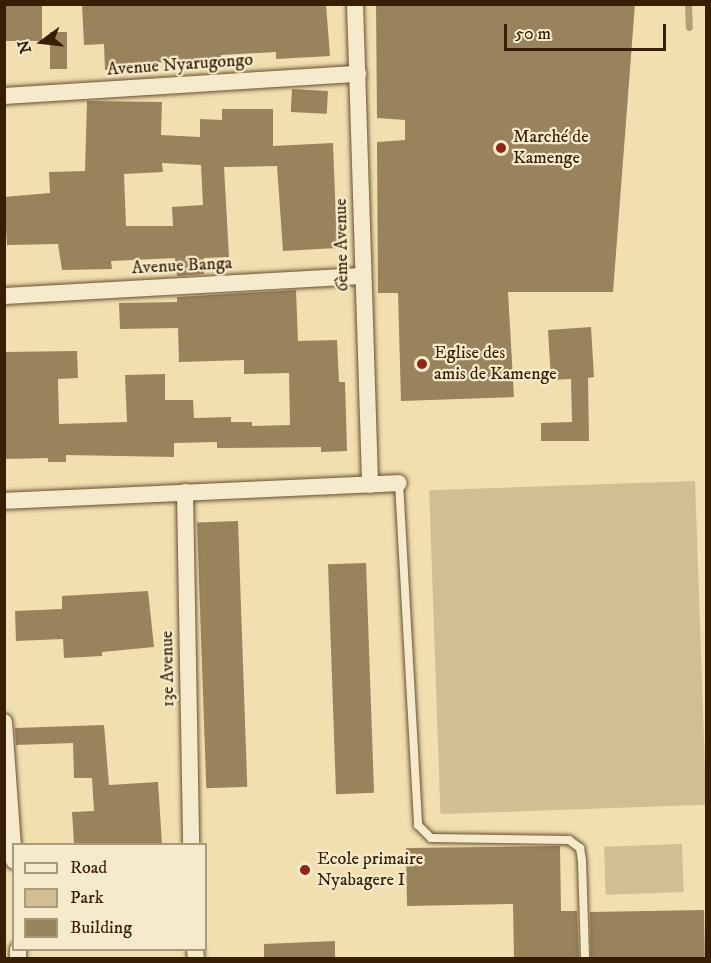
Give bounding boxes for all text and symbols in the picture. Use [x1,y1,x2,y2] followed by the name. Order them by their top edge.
[12,12,72,72] north arrow
[507,12,669,50] scale bar
[515,23,551,45] text: 50 m
[13,38,36,56] text: N
[106,49,254,81] street label: Avenue Nyarugongo
[513,127,589,170] place label: Marché de Kamenge
[494,141,508,155] marker: Marché de Kamenge
[330,198,354,292] street label: 6ème Avenue
[131,253,233,279] street label: Avenue Banga
[434,343,557,386] place label: Eglise des amis de Kamenge
[415,357,429,371] marker: Eglise des amis de Kamenge
[157,631,179,707] street label: 13e Avenue
[12,843,207,951] legend
[317,849,423,892] place label: Ecole primaire Nyabagere I
[70,857,107,879] text: Road
[298,863,312,877] marker: Ecole primaire Nyabagere I
[70,887,104,909] text: Park
[70,917,132,939] text: Building

